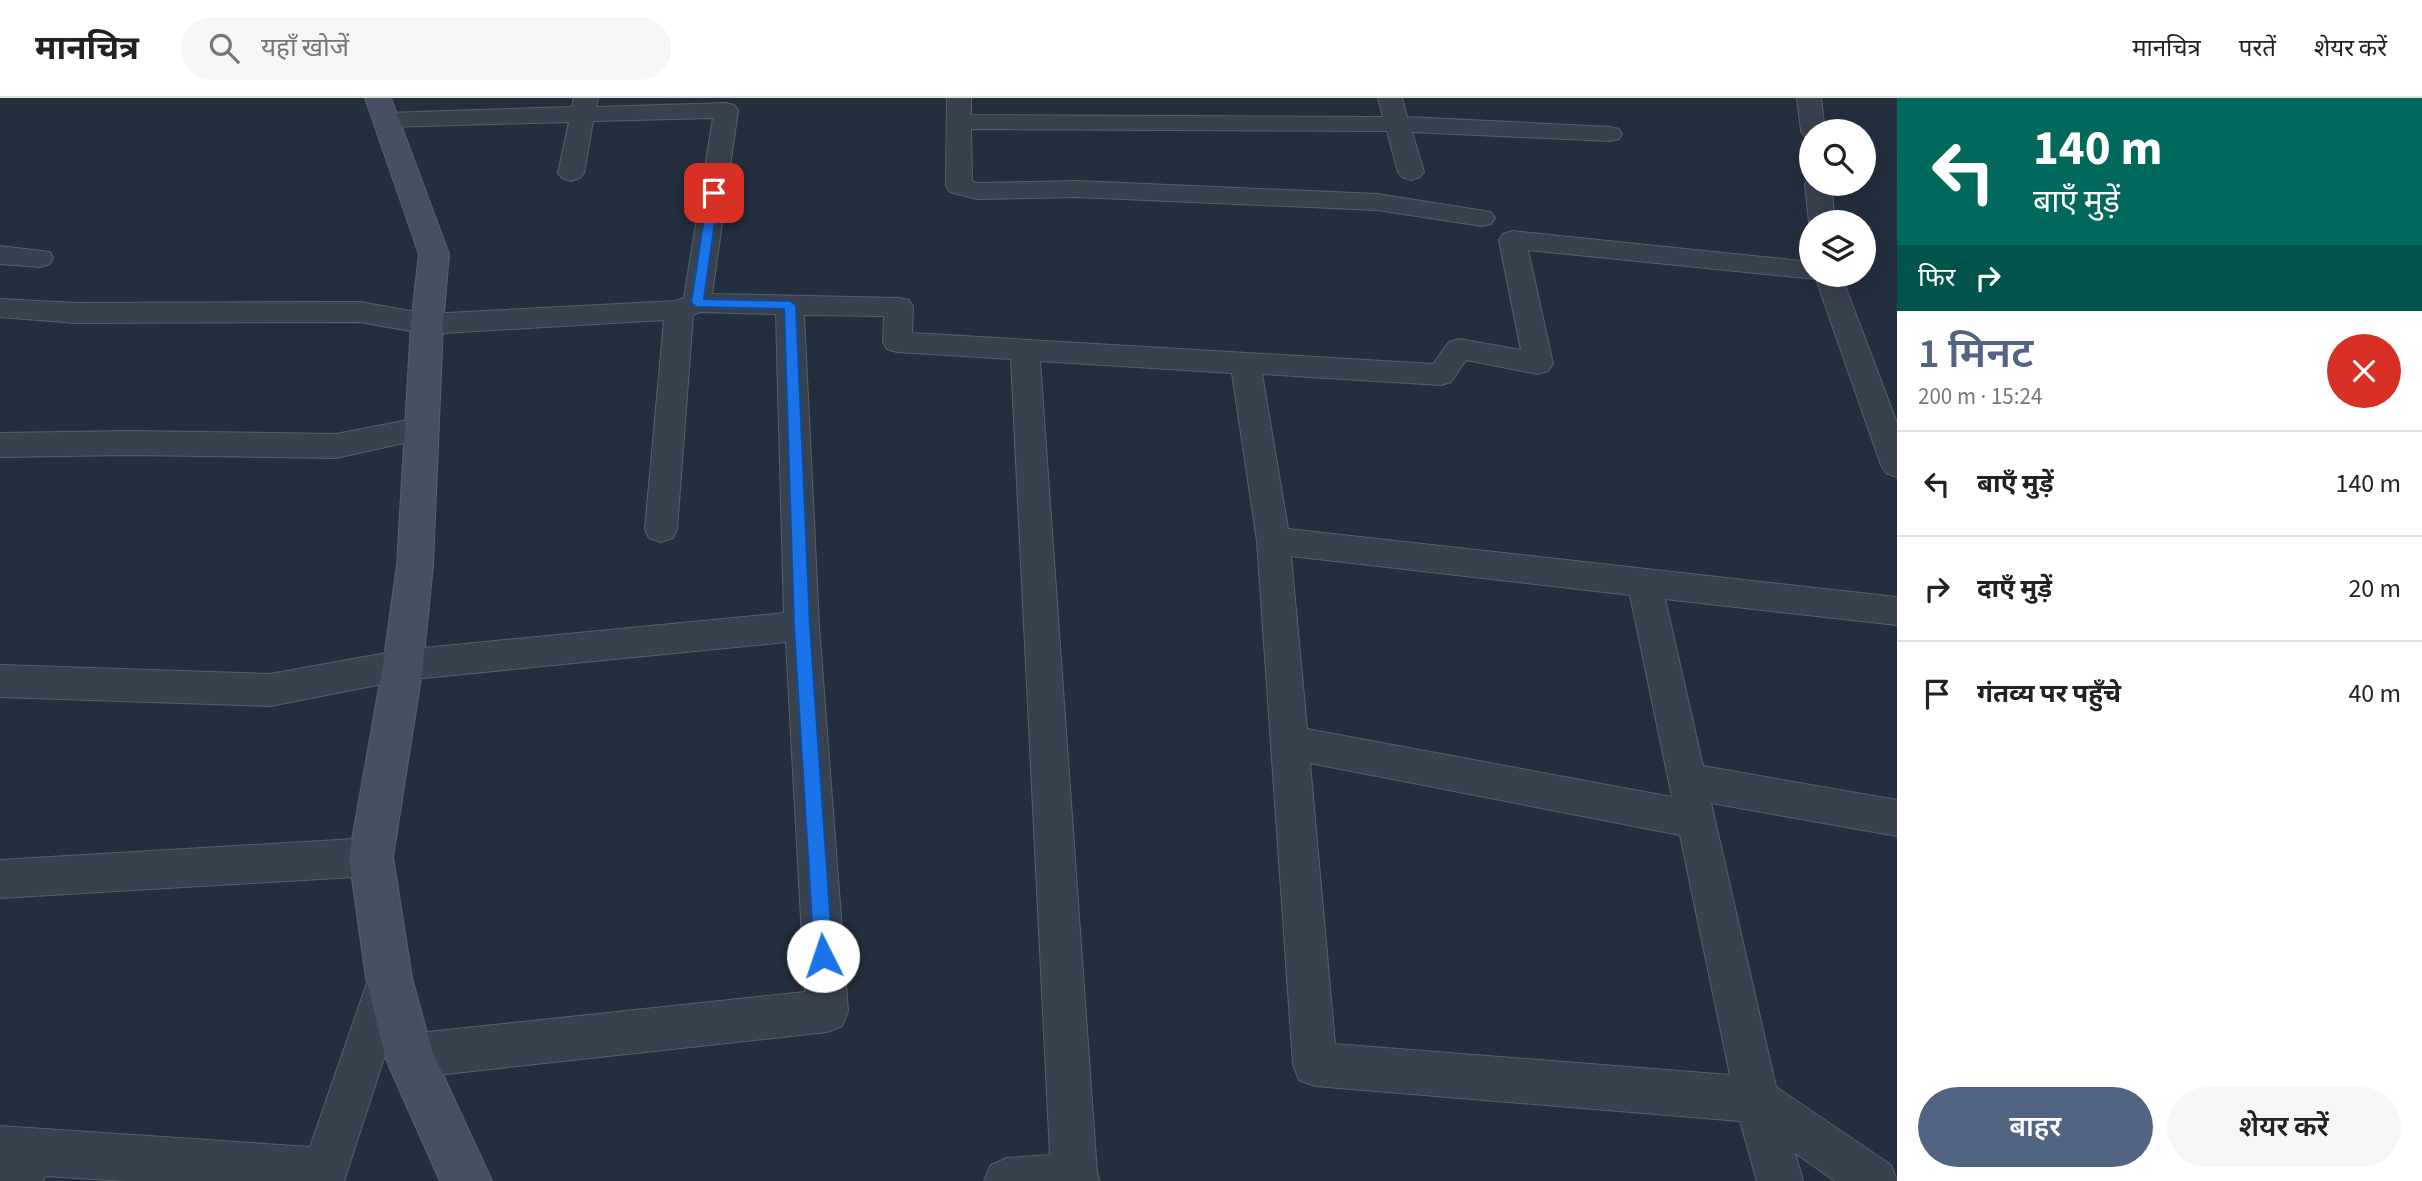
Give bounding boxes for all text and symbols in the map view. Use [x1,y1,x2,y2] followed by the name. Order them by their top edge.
[181,17,671,80] search box
[35,25,139,72] text: मानचित्र
[205,29,243,67] icon: search
[261,29,349,66] text: यहाँ खोजें
[2132,31,2201,66] text: मानचित्र
[2239,31,2276,66] text: परतें
[2314,31,2387,66] text: शेयर करें
[2033,114,2162,184] text: 140 m
[1799,119,1876,287] map controls
[1799,119,1876,196] button: search
[1918,126,2009,217] icon: left
[684,163,744,223] pin
[695,174,733,212] icon: arrive
[2033,179,2120,225] text: बाएँ मुड़ें
[1799,210,1876,287] button: layers
[1918,259,1955,296] text: फिर
[1969,259,2007,297] icon: right
[1918,324,2033,384] text: 1 मिनट
[2327,334,2401,408] button: close
[1918,380,2042,413] text: 200 m · 15:24
[1918,465,1956,503] icon: left
[1977,465,2054,502] text: बाएँ मुड़ें
[2335,465,2401,502] text: 140 m
[1918,570,1956,608] icon: right
[1977,570,2052,607] text: दाएँ मुड़ें
[2348,570,2401,607] text: 20 m
[1918,675,1956,713] icon: arrive
[1977,675,2121,712] text: गंतव्य पर पहुँचे
[2348,675,2401,712] text: 40 m
[786,919,860,993] position arrow
[1918,1087,2153,1167] button: बाहर
[2167,1087,2401,1167] button: शेयर करें

